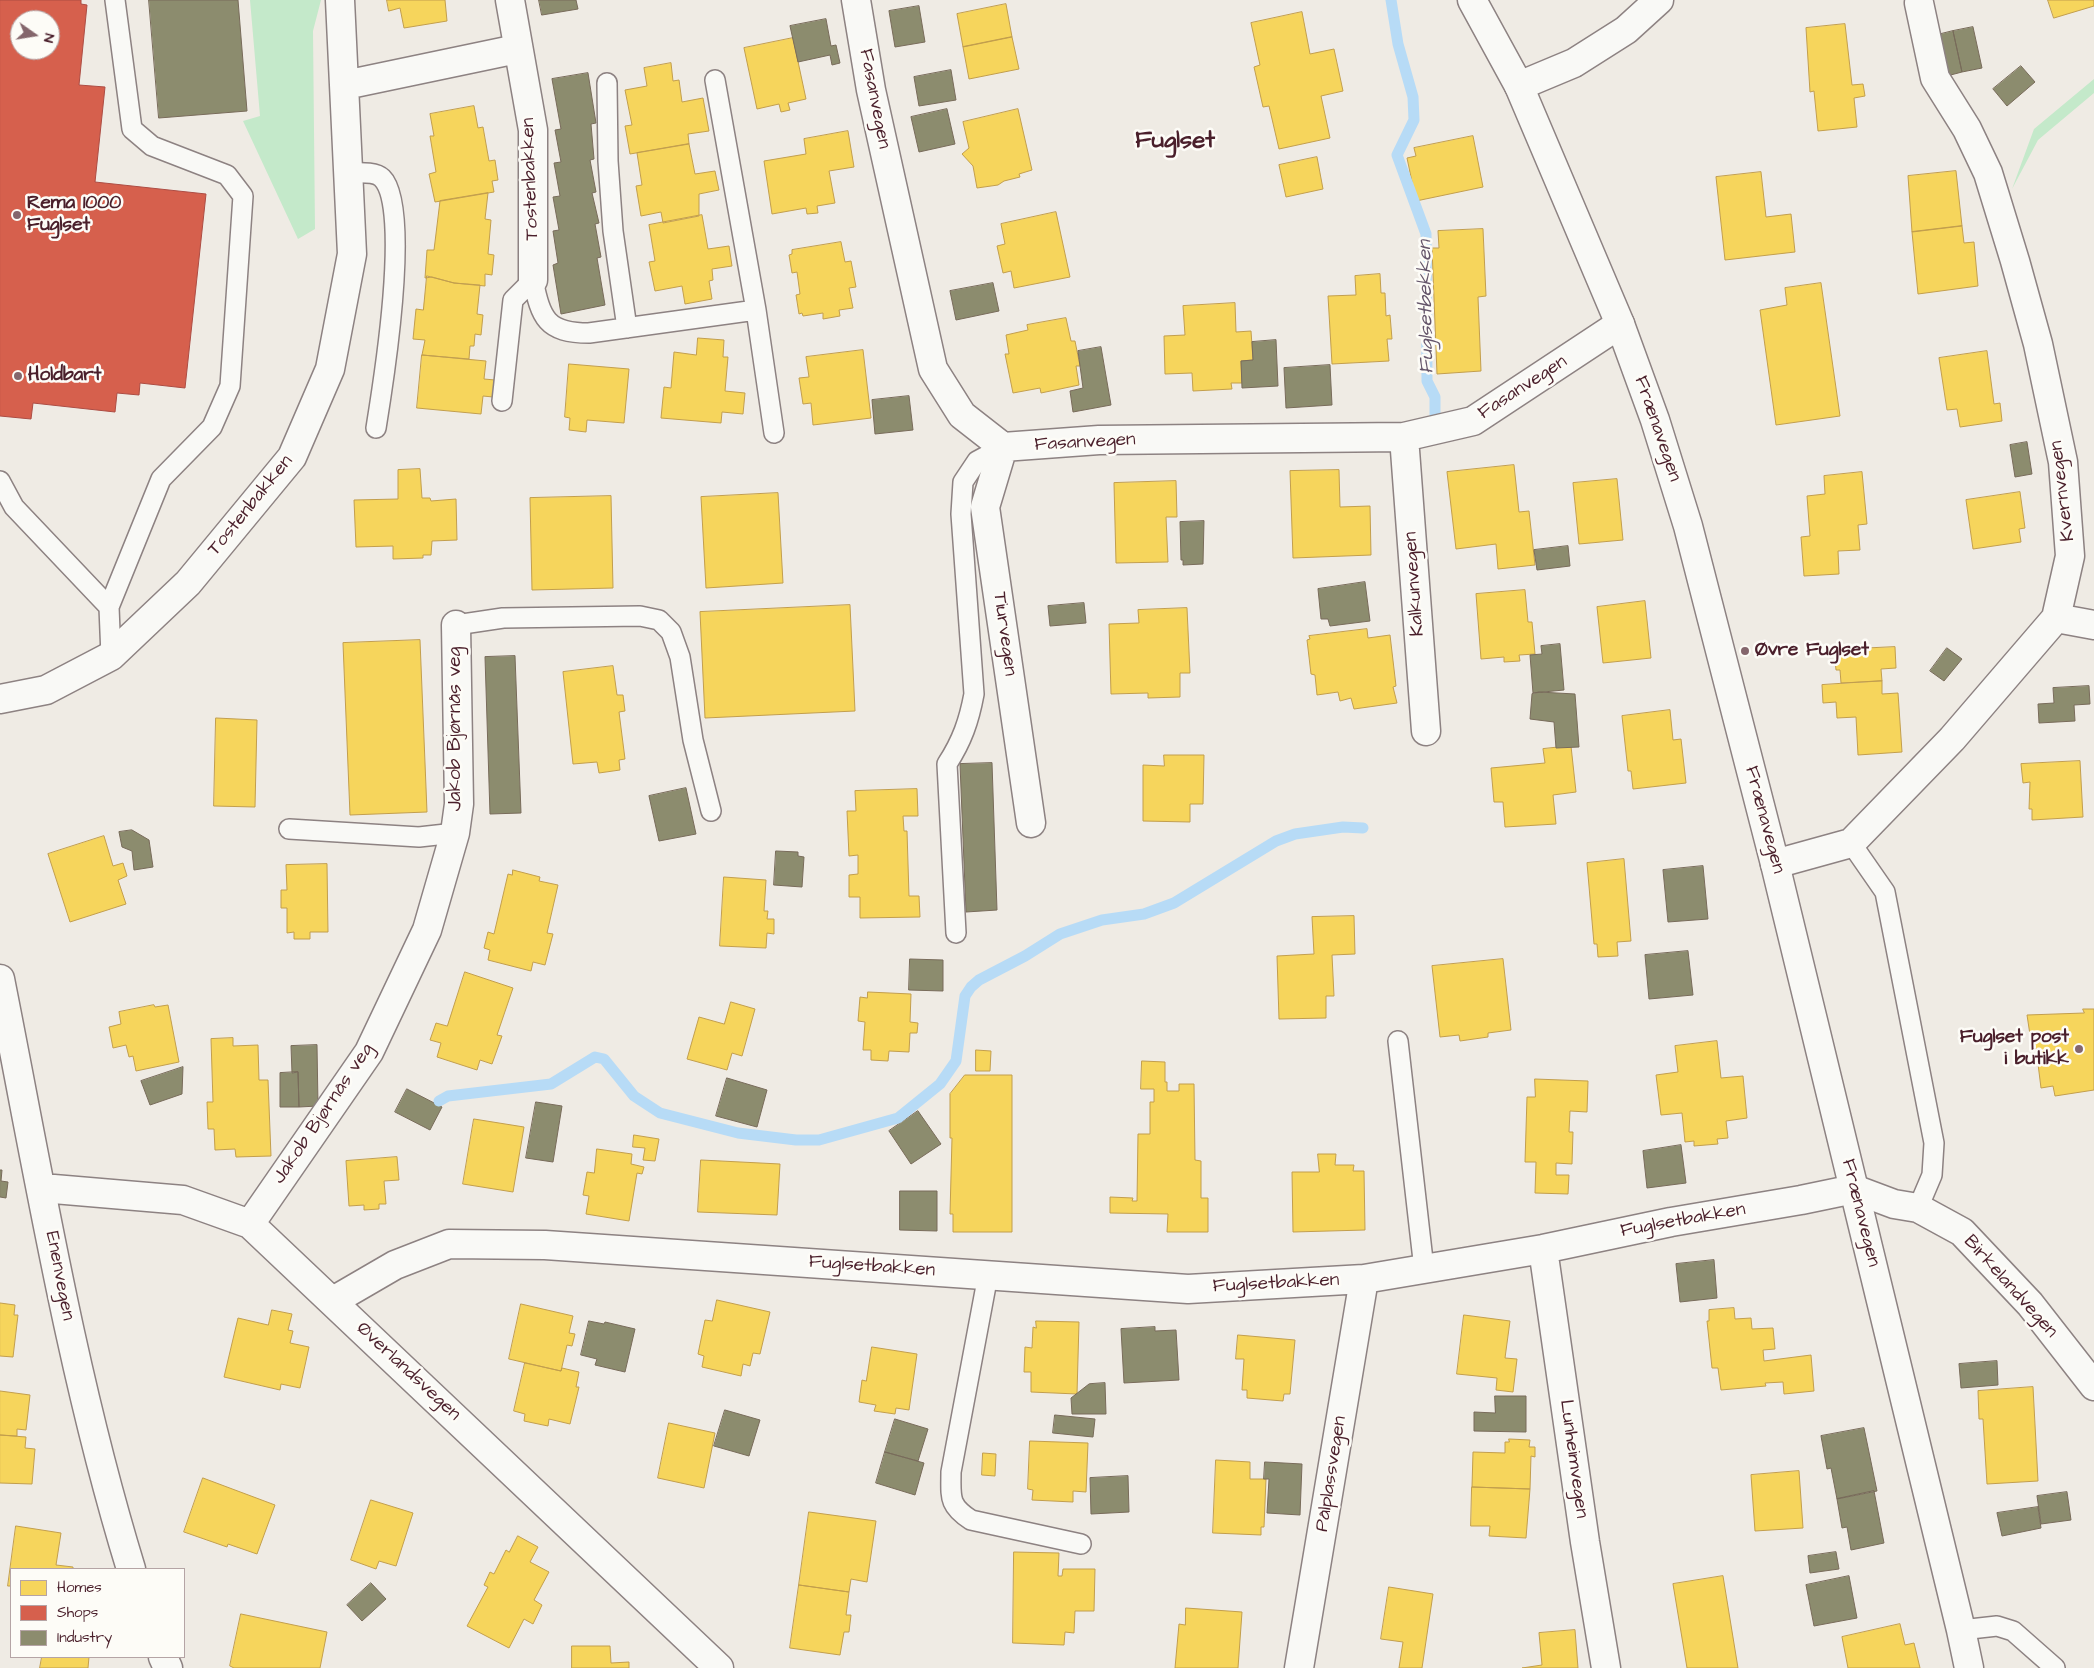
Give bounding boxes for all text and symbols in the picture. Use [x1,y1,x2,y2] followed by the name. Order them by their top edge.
[10,10,60,60] north arrow
[38,32,59,45] text: N
[853,47,895,151] street label: Fasanvegen
[517,117,545,241] street label: Tostenbakken
[1135,128,1215,156] district label: Fuglset
[27,193,121,237] place label: Rema 1000 Fuglset
[11,209,23,221] marker: Rema 1000 Fuglset
[1414,240,1440,374] water label: Fuglsetbekken
[1474,351,1572,425] street label: Fasanvegen
[28,365,101,387] place label: Holdbart
[12,370,24,382] marker: Holdbart
[1628,373,1686,485] street label: Frænavegen
[1034,429,1136,457] street label: Fasanvegen
[2046,439,2080,543] street label: Kvernvegen
[203,451,299,561] street label: Tostenbakken
[1400,531,1430,637] street label: Kalkunvegen
[987,591,1021,677] street label: Tiurvegen
[1755,640,1869,662] place label: Øvre Fuglset
[1739,645,1751,657] marker: Øvre Fuglset
[445,647,467,811] street label: Jakob Bjørnås veg
[1739,764,1789,876] street label: Frænavegen
[1960,1027,2069,1071] place label: Fuglset post i butikk
[269,1039,379,1189] street label: Jakob Bjørnås veg
[2073,1043,2085,1055] marker: Fuglset post i butikk
[1836,1157,1884,1269] street label: Frænavegen
[1619,1199,1747,1243] street label: Fuglsetbakken
[39,1230,79,1322] street label: Enenvegen
[1958,1231,2062,1343] street label: Birkelandvegen
[808,1251,936,1283] street label: Fuglsetbakken
[1212,1269,1340,1299] street label: Fuglsetbakken
[351,1318,465,1426] street label: Øverlandsvegen
[1553,1398,1593,1520] street label: Lunheimvegen
[1312,1415,1352,1533] street label: Pålplassvegen
[10,1568,185,1658] legend
[57,1577,102,1598] text: Homes
[57,1602,98,1623] text: Shops
[57,1627,112,1648] text: Industry

